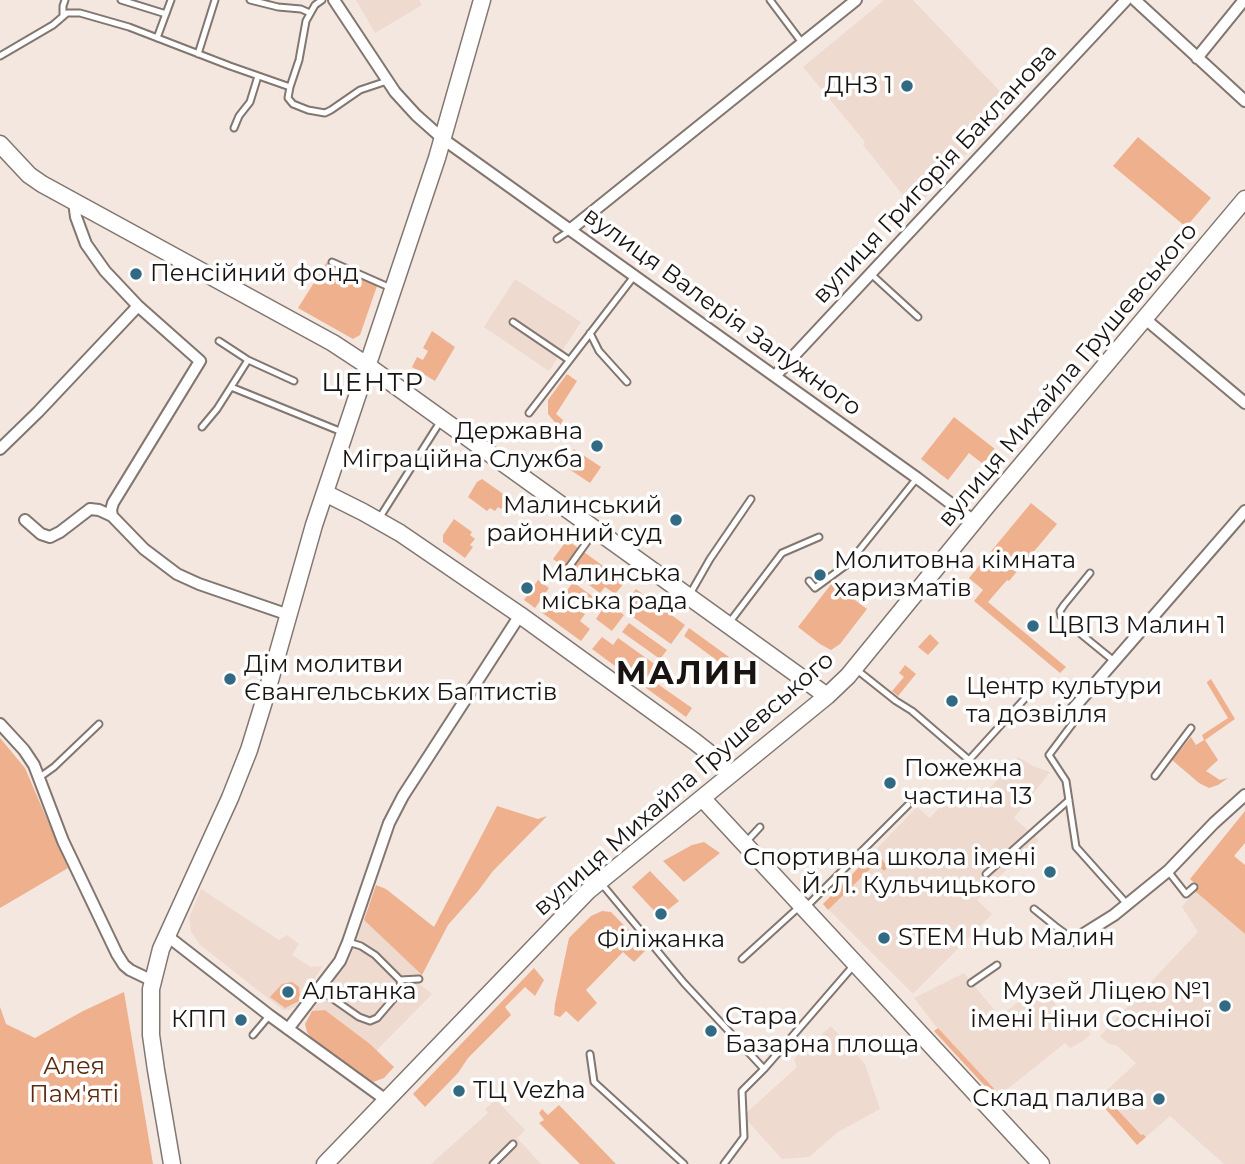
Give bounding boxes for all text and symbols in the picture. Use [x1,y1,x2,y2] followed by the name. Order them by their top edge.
[807,38,1063,310] street label: вулиця Григорія Бакланова
[824,72,893,100] place label: ДНЗ 1
[899,78,915,94] marker: ДНЗ 1
[577,201,867,423] street label: вулиця Валерія Залужного
[932,217,1204,533] street label: вулиця Михайла Грушевського
[150,260,359,288] place label: Пенсійний фонд
[128,266,144,282] marker: Пенсійний фонд
[322,367,424,399] district label: ЦЕНТР
[342,418,583,474] place label: Державна Міграційна Служба
[589,438,605,454] marker: Державна Міграційна Служба
[486,492,662,548] place label: Малинський районний суд
[668,512,684,528] marker: Малинський районний суд
[834,547,1076,603] place label: Молитовна кімната харизматів
[541,560,688,616] place label: Малинська міська рада
[812,567,828,583] marker: Молитовна кімната харизматів
[519,580,535,596] marker: Малинська міська рада
[1047,612,1226,640] place label: ЦВПЗ Малин 1
[1025,618,1041,634] marker: ЦВПЗ Малин 1
[528,646,840,922] street label: вулиця Михайла Грушевського
[244,651,557,707] place label: Дім молитви Євангельських Баптистів
[616,656,760,694] district label: МАЛИН
[222,671,238,687] marker: Дім молитви Євангельських Баптистів
[966,673,1162,729] place label: Центр культури та дозвілля
[944,693,960,709] marker: Центр культури та дозвілля
[904,755,1032,811] place label: Пожежна частина 13
[882,775,898,791] marker: Пожежна частина 13
[743,844,1036,900] place label: Спортивна школа імені Й. Л. Кульчицького
[1042,864,1058,880] marker: Спортивна школа імені Й. Л. Кульчицького
[653,906,669,922] marker: Філіжанка
[898,924,1115,952] place label: STEM Hub Малин
[597,926,725,954] place label: Філіжанка
[876,930,892,946] marker: STEM Hub Малин
[302,978,417,1006] place label: Альтанка
[970,978,1211,1034] place label: Музей Ліцею №1 імені Ніни Сосніної
[280,984,296,1000] marker: Альтанка
[1217,998,1233,1014] marker: Музей Ліцею №1 імені Ніни Сосніної
[725,1003,919,1059] place label: Стара Базарна площа
[171,1006,227,1034] place label: КПП
[233,1012,249,1028] marker: КПП
[703,1023,719,1039] marker: Стара Базарна площа
[29,1053,119,1109] park label: Алея Пам'яті
[473,1077,586,1105] place label: ТЦ Vezha
[451,1083,467,1099] marker: ТЦ Vezha
[972,1085,1145,1113] place label: Склад палива
[1151,1091,1167,1107] marker: Склад палива

